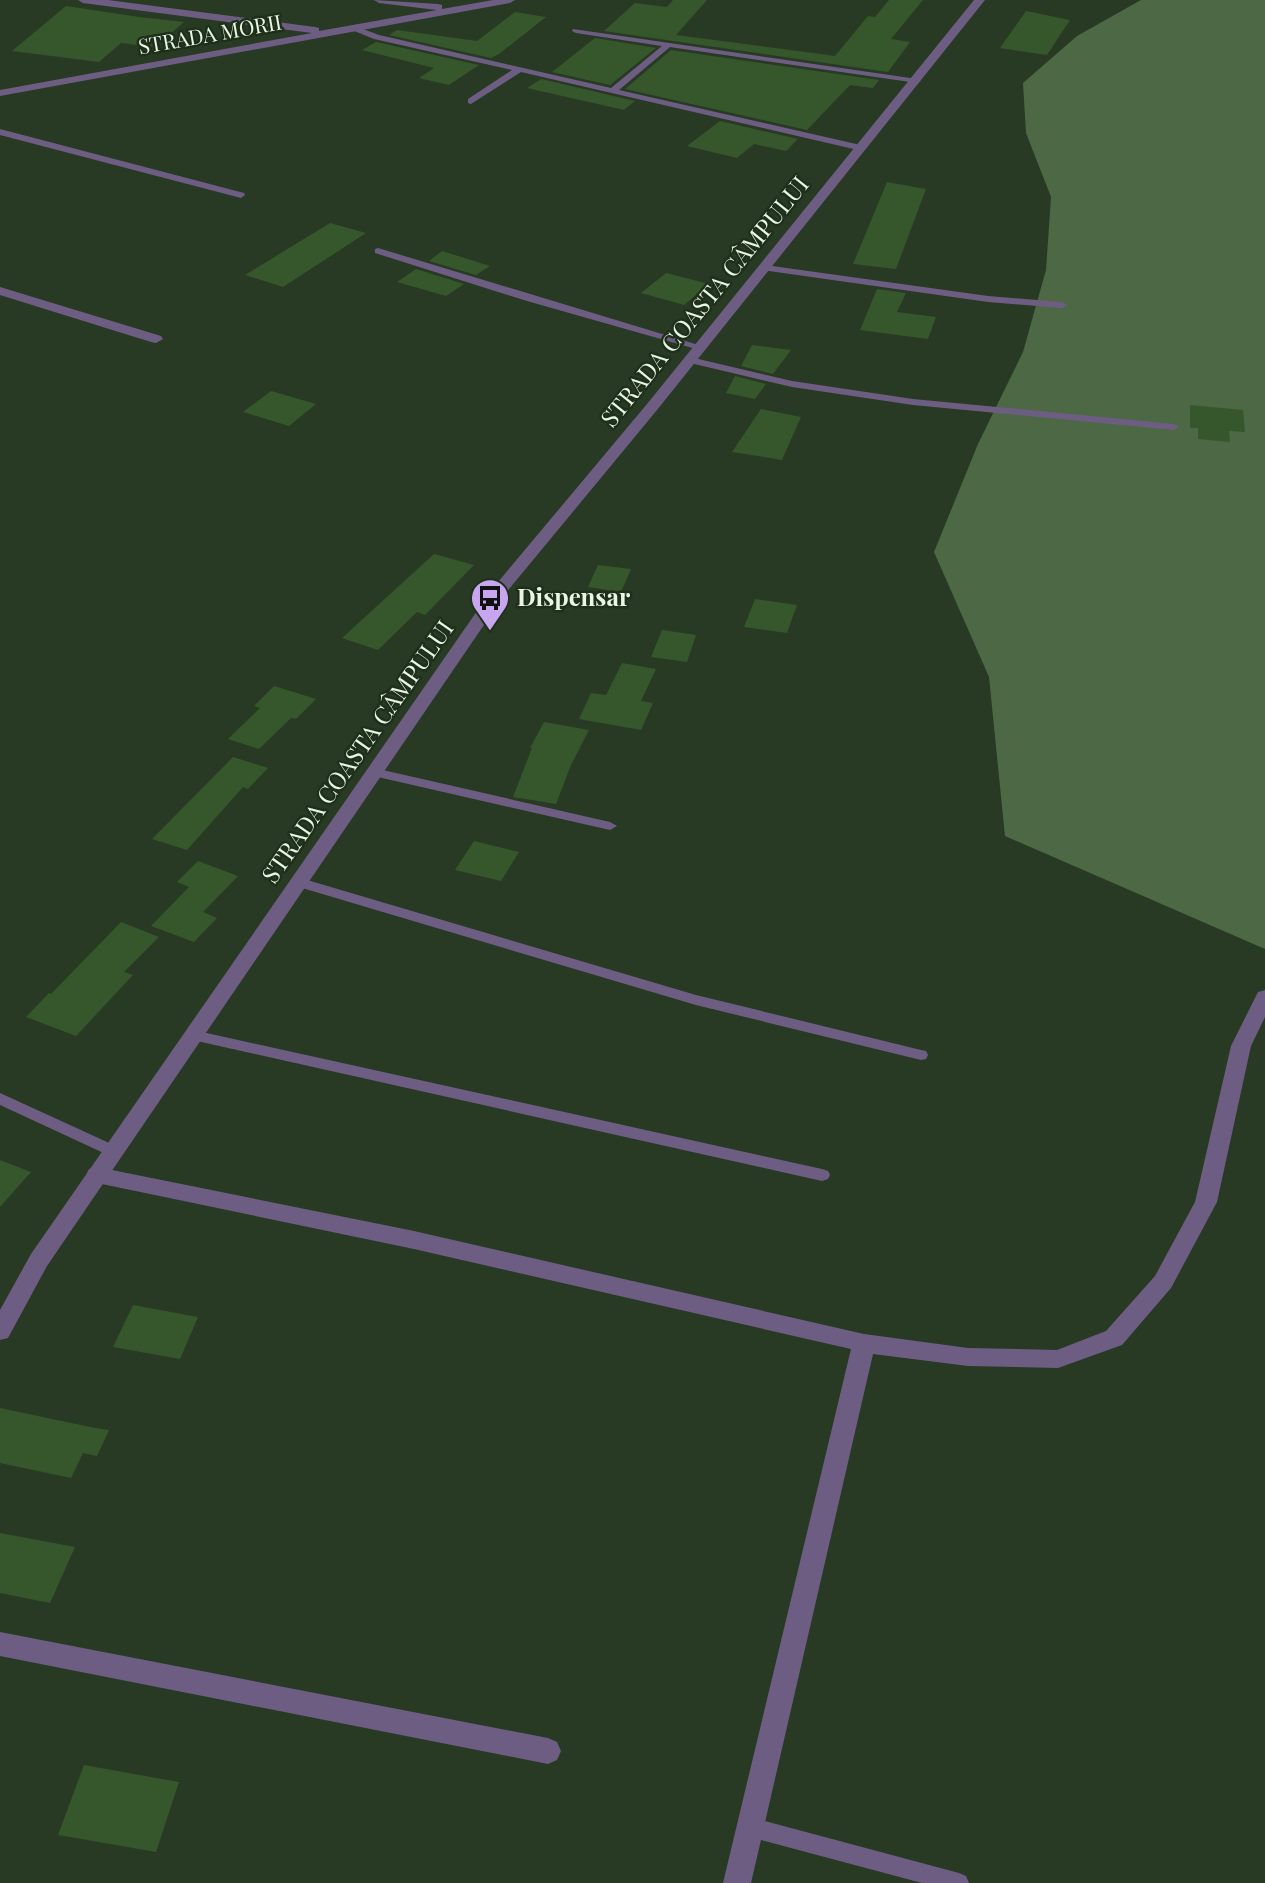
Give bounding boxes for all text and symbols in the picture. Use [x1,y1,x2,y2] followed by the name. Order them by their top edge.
[136,7,284,59] street label: STRADA MORII
[592,169,815,433] street label: STRADA COASTA CÂMPULUI
[469,577,511,632] bus stop icon: Dispensar
[517,580,631,612] place label: Dispensar
[253,613,460,889] street label: STRADA COASTA CÂMPULUI

